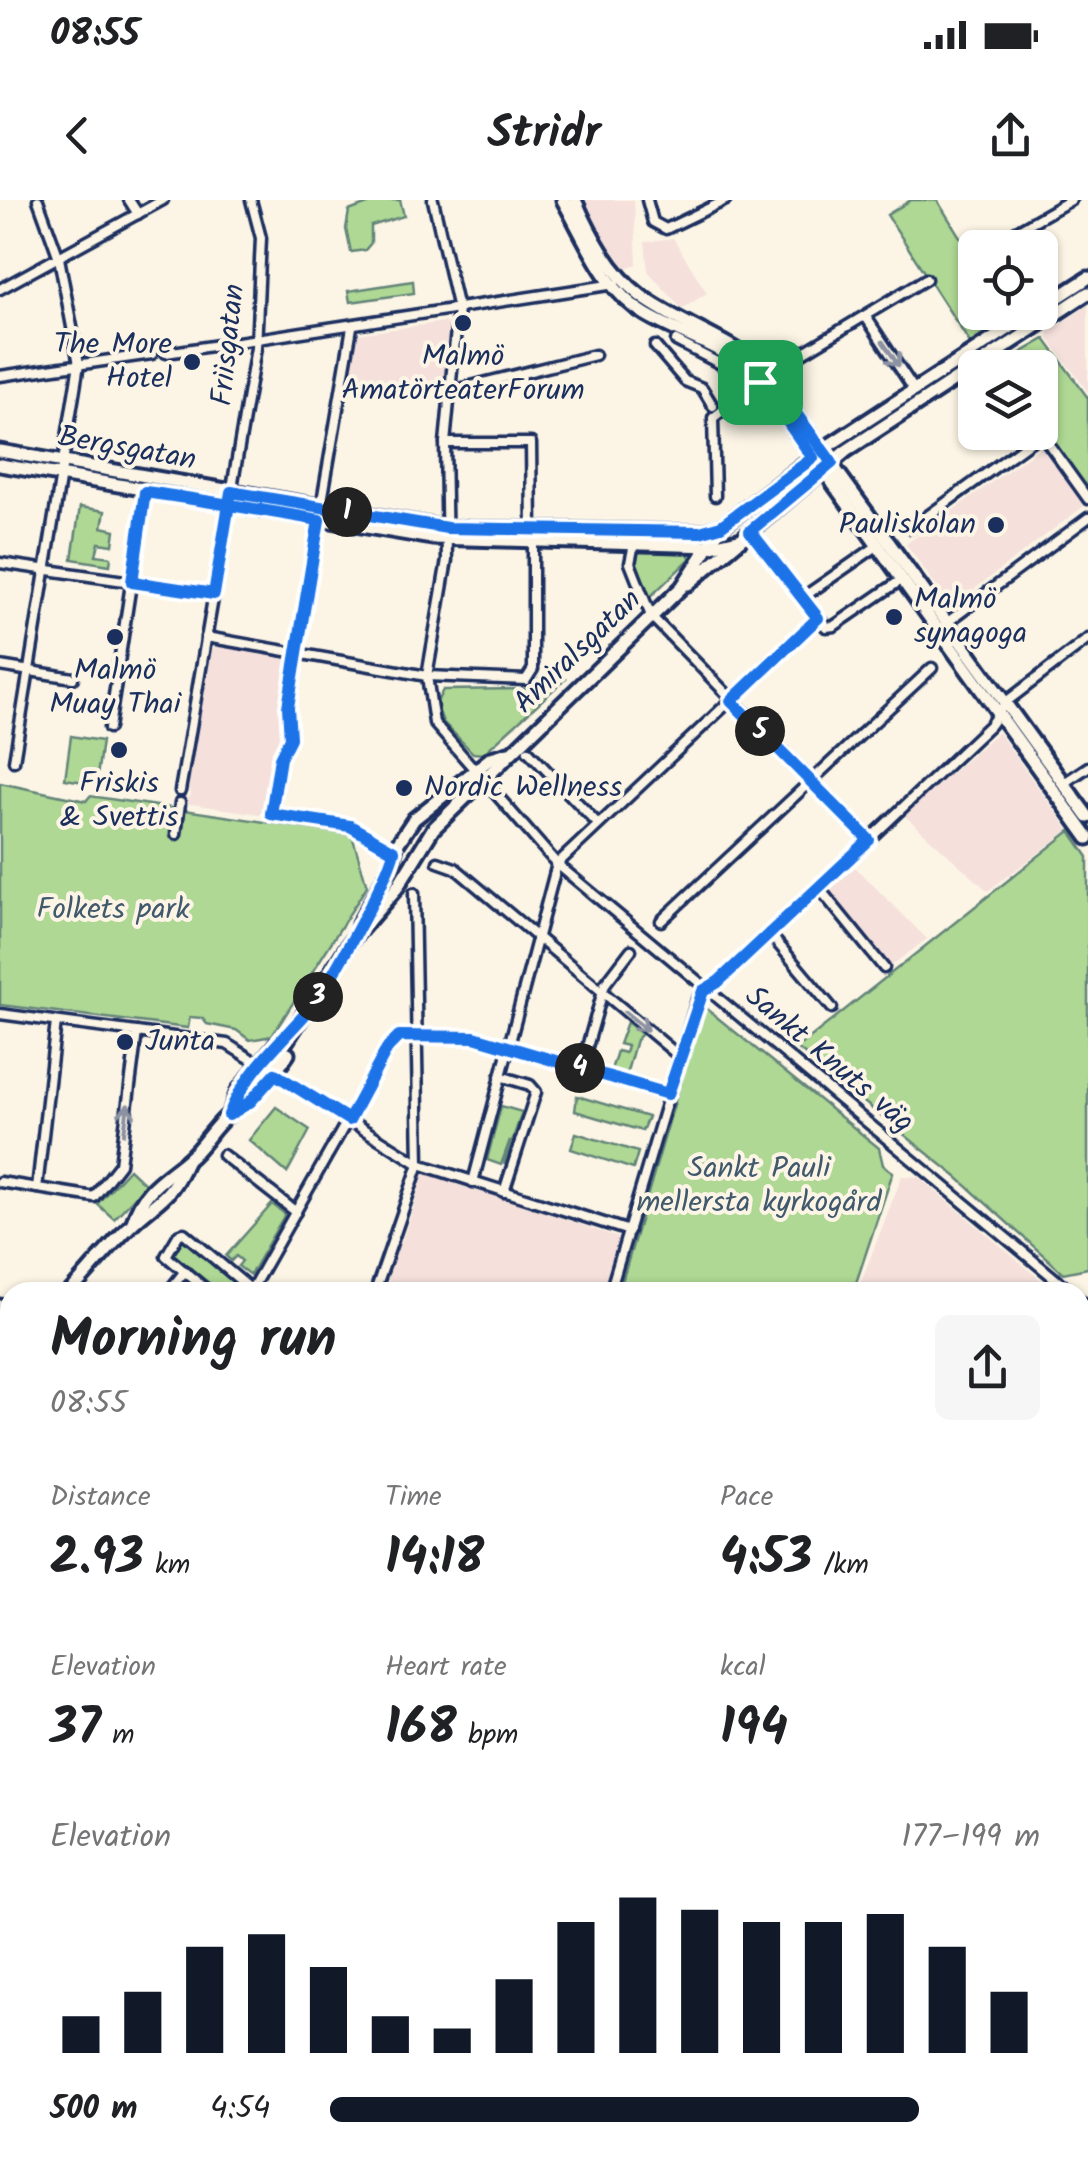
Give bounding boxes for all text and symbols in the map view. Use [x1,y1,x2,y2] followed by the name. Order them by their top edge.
[50,5,140,65] text: 08:55
[487,99,601,171] text: Stridr
[50,108,105,163] icon: back
[983,108,1038,163] icon: share
[958,230,1058,450] map controls
[958,230,1058,330] button: locate
[199,281,259,409] street label: Friisgatan
[452,312,474,334] marker: Malmö AmatörteaterForum
[54,321,172,403] place label: The More Hotel
[341,333,585,415] place label: Malmö AmatörteaterForum
[718,340,803,425] pin
[880,340,901,368] one-way arrow
[958,350,1058,450] button: layers
[181,351,203,373] marker: The More Hotel
[733,355,788,410] icon: arrive
[54,413,200,485] street label: Bergsgatan
[322,487,372,537] pin: 1
[343,489,351,534] text: 1
[839,501,976,549] place label: Pauliskolan
[985,514,1007,536] marker: Pauliskolan
[914,576,1027,658] place label: Malmö synagoga
[503,578,653,726] street label: Amiralsgatan
[883,606,905,628] marker: Malmö synagoga
[104,626,126,648] marker: Malmö Muay Thai
[49,647,183,729] place label: Malmö Muay Thai
[735,706,785,756] pin: 5
[753,708,767,753] text: 5
[108,739,130,761] marker: Friskis & Svettis
[60,760,178,842] place label: Friskis & Svettis
[424,764,622,812] place label: Nordic Wellness
[393,777,415,799] marker: Nordic Wellness
[36,886,190,934] park label: Folkets park
[293,972,343,1022] pin: 3
[310,974,326,1019] text: 3
[733,974,925,1146] street label: Sankt Knuts väg
[622,1010,649,1031] one-way arrow
[145,1018,215,1066] place label: Junta
[114,1031,136,1053] marker: Junta
[555,1043,605,1093] pin: 4
[572,1045,588,1090] text: 4
[117,1103,136,1135] one-way arrow
[636,1145,883,1227] park label: Sankt Pauli mellersta kyrkogård
[50,1298,337,1385] text: Morning run
[935,1315,1040,1420] button: share
[50,1379,128,1430] text: 08:55
[50,1475,151,1520] text: Distance
[385,1475,442,1520] text: Time
[720,1475,773,1520] text: Pace
[50,1520,144,1600] text: 2.93
[385,1520,484,1600] text: 14:18
[720,1520,812,1600] text: 4:53
[144,1543,190,1588] text: km
[812,1543,869,1588] text: /km
[50,1645,156,1690] text: Elevation
[385,1645,507,1690] text: Heart rate
[720,1645,766,1690] text: kcal
[50,1690,101,1770] text: 37
[385,1690,457,1770] text: 168
[720,1690,788,1770] text: 194
[101,1713,134,1758] text: m
[457,1713,518,1758] text: bpm
[50,1812,171,1863] text: Elevation
[901,1812,1040,1863] text: 177–199 m
[50,2084,138,2135] text: 500 m
[210,2084,270,2135] text: 4:54

